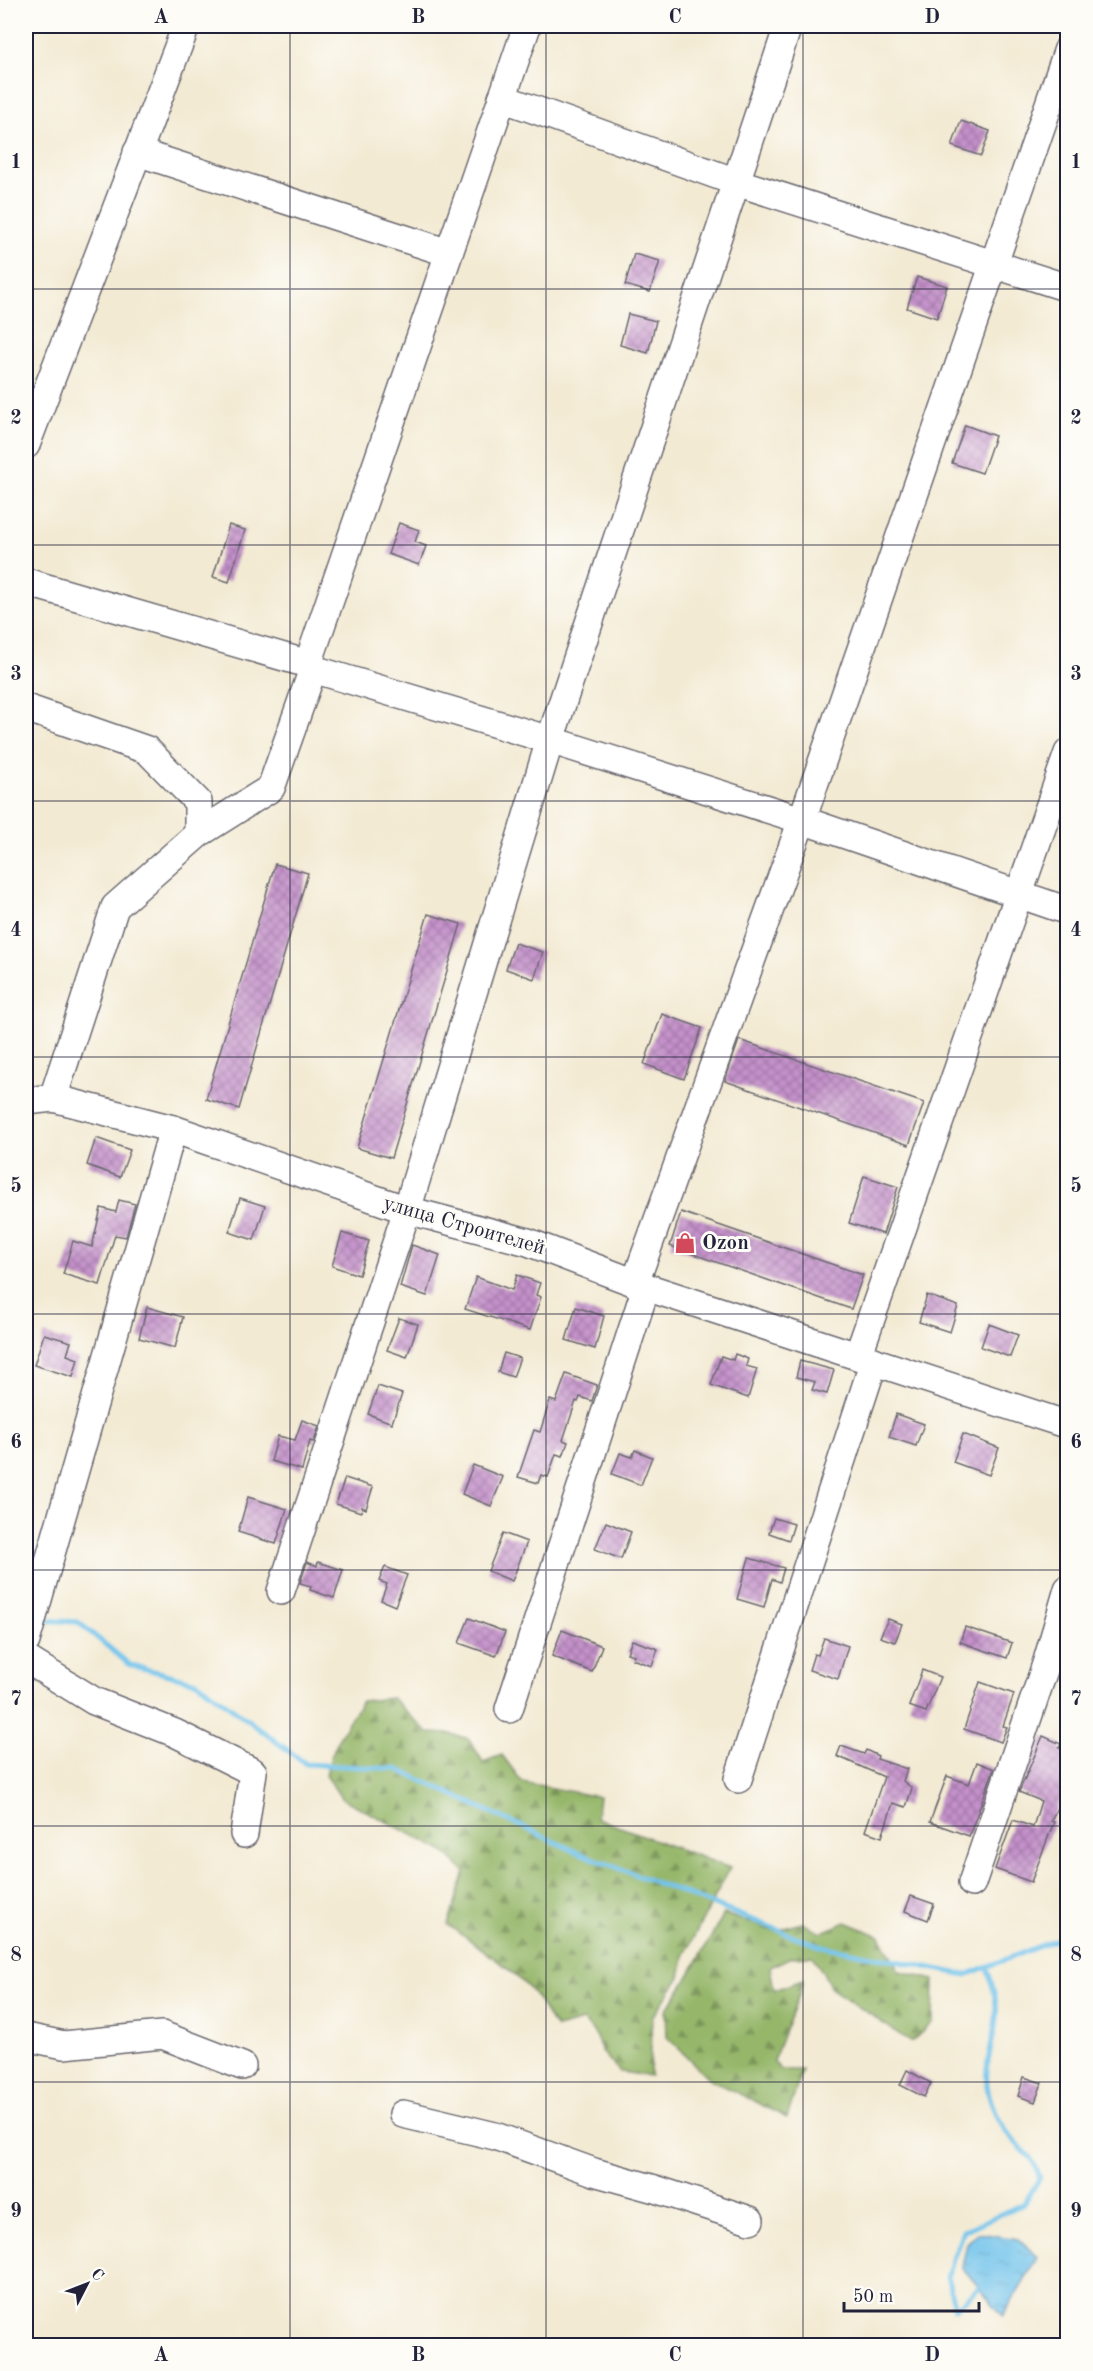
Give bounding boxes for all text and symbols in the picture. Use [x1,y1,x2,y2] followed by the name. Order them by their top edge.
[153,8,169,28] text: A
[411,8,425,28] text: B
[668,8,682,28] text: C
[924,8,940,28] text: D
[10,153,22,173] text: 1
[1070,153,1082,173] text: 1
[10,409,22,429] text: 2
[1070,409,1082,429] text: 2
[10,665,22,685] text: 3
[1070,665,1082,685] text: 3
[10,921,22,941] text: 4
[1070,921,1082,941] text: 4
[10,1176,22,1197] text: 5
[1070,1176,1082,1197] text: 5
[381,1193,547,1259] street label: улица Строителей
[673,1231,697,1255] shop icon: Ozon
[702,1233,749,1254] place label: Ozon
[10,1433,22,1453] text: 6
[1070,1433,1082,1453] text: 6
[10,1690,22,1710] text: 7
[1070,1690,1082,1710] text: 7
[10,1946,22,1966] text: 8
[1070,1946,1082,1966] text: 8
[10,2202,22,2222] text: 9
[1070,2202,1082,2222] text: 9
[57,2254,117,2314] north arrow
[87,2266,106,2285] text: С
[844,2275,979,2313] scale bar
[853,2288,893,2306] text: 50 m
[153,2346,169,2366] text: A
[411,2346,425,2366] text: B
[668,2346,682,2366] text: C
[924,2346,940,2366] text: D

